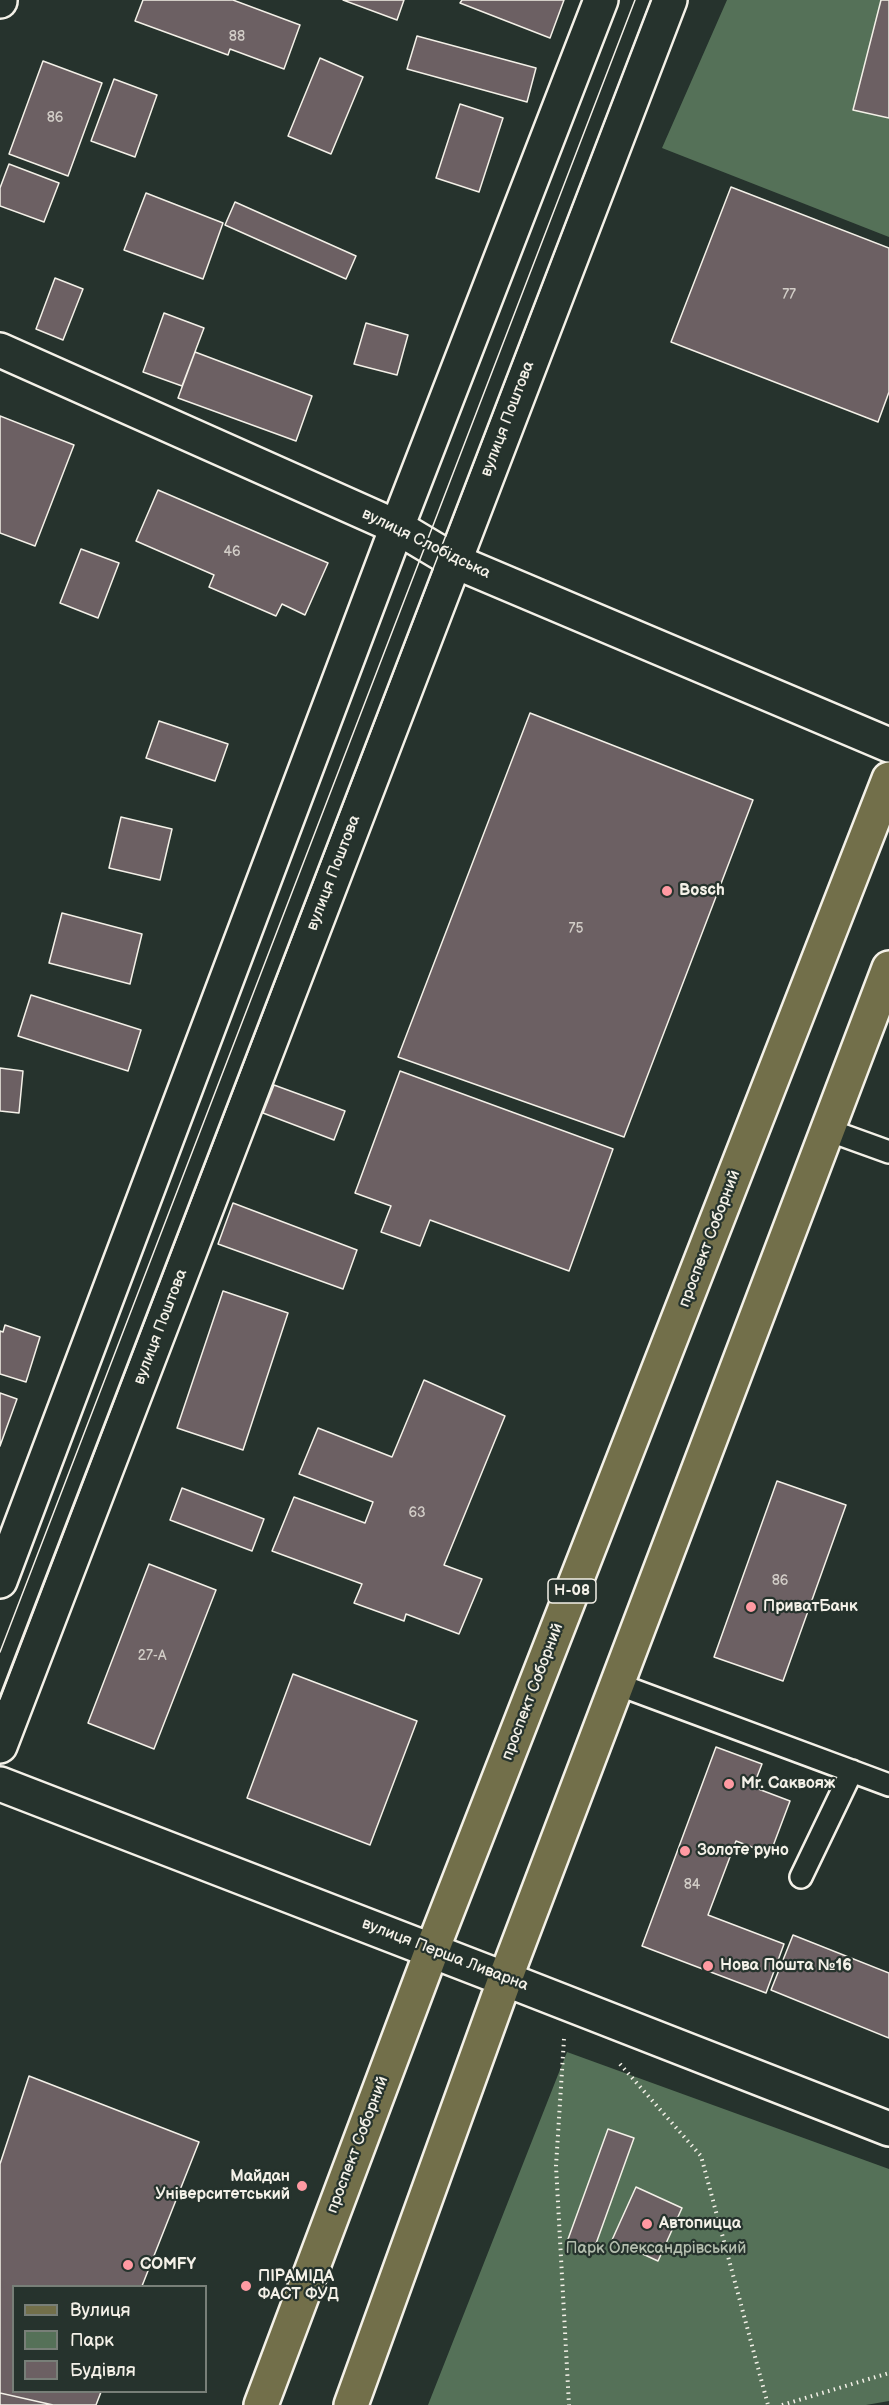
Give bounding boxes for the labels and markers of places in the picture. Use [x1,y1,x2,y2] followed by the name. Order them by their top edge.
[679,881,725,901] place label: Bosch
[660,884,674,898] marker: Bosch
[763,1597,858,1617] place label: ПриватБанк
[744,1600,758,1614] marker: ПриватБанк
[741,1774,835,1794] place label: Mr. Cаквояж
[722,1777,736,1791] marker: Mr. Cаквояж
[697,1841,789,1861] place label: Золоте руно
[678,1844,692,1858] marker: Золоте руно
[720,1956,852,1976] place label: Нова Пошта №16
[701,1959,715,1973] marker: Нова Пошта №16
[155,2167,290,2205] place label: Майдан Університетський
[295,2179,309,2193] marker: Майдан Університетський
[659,2214,741,2234] place label: Автопицца
[640,2217,654,2231] marker: Автопицца
[140,2255,196,2275] place label: COMFY
[121,2258,135,2272] marker: COMFY
[258,2267,339,2305] place label: ПІРАМІДА ФАСТ ФУД
[239,2279,253,2293] marker: ПІРАМІДА ФАСТ ФУД

